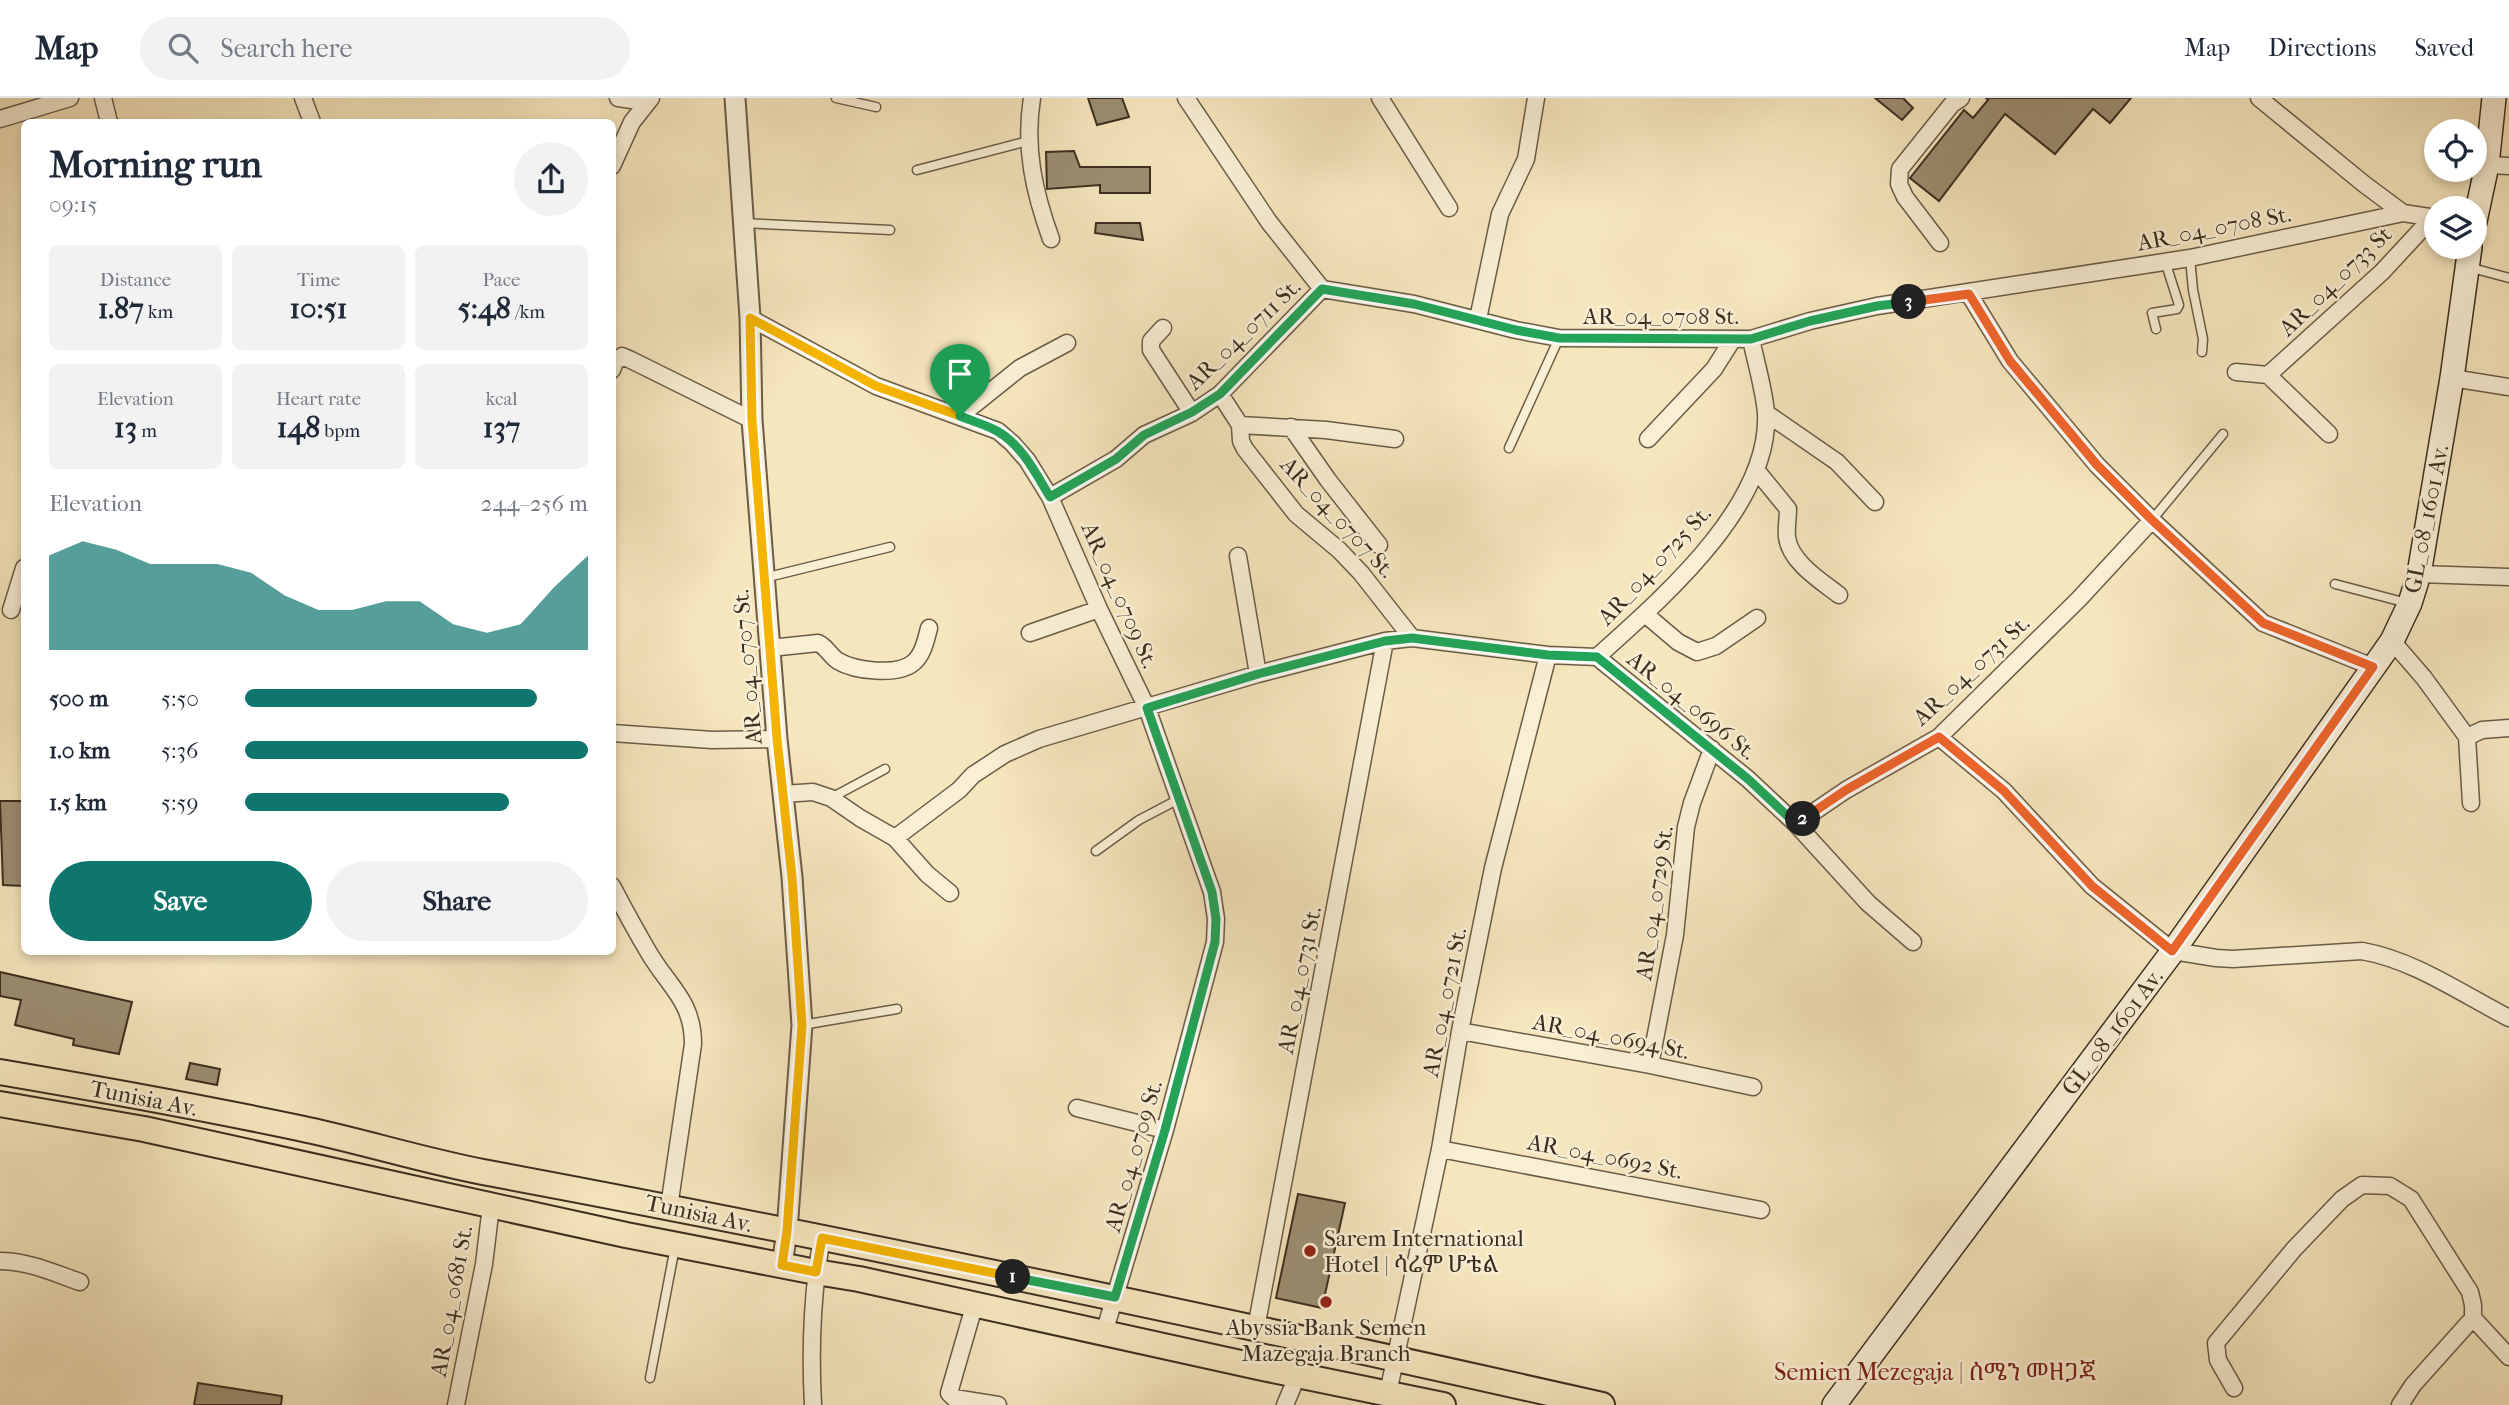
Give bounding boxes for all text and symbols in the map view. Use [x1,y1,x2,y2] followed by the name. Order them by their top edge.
[140,17,630,80] search box
[35,29,98,68] text: Map
[164,29,202,67] icon: search
[220,33,352,64] text: Search here
[2184,34,2230,62] text: Map
[2268,34,2376,62] text: Directions
[2414,34,2474,62] text: Saved
[2424,119,2487,259] map controls
[2424,119,2487,182] button: locate
[49,142,262,187] text: Morning run
[514,142,588,216] button: share
[49,191,97,218] text: 09:15
[2424,196,2487,259] button: layers
[2134,200,2293,257] street label: AR_04_0708 St.
[2273,221,2397,343] street label: AR_04_0733 St
[100,269,171,291] text: Distance
[297,269,340,291] text: Time
[483,269,520,291] text: Pace
[1180,273,1306,396] street label: AR_04_0711 St.
[1892,284,1926,320] pin: 3
[1905,290,1912,312] text: 3
[98,291,144,326] text: 1.87
[289,291,348,326] text: 10:51
[458,291,511,326] text: 5:48
[144,301,173,323] text: km
[511,301,545,323] text: /km
[1582,303,1739,330] street label: AR_04_0708 St.
[930,344,990,416] pin
[941,355,979,393] icon: arrive
[97,388,174,410] text: Elevation
[276,388,361,410] text: Heart rate
[486,388,517,410] text: kcal
[114,410,137,445] text: 13
[277,410,320,445] text: 148
[483,410,520,445] text: 137
[137,420,157,442] text: m
[320,420,360,442] text: bpm
[2399,442,2454,596] street label: GL_08_1601 Av.
[1274,451,1401,583] street label: AR_04_0707 St.
[49,490,142,517] text: Elevation
[481,490,588,517] text: 244–256 m
[1592,500,1717,631] street label: AR_04_0725 St.
[1075,517,1164,672] street label: AR_04_0709 St.
[727,588,768,747] street label: AR_04_0707 St.
[1907,610,2035,732] street label: AR_04_0731 St.
[1621,645,1761,765] street label: AR_04_0696 St.
[49,685,108,712] text: 500 m
[161,685,199,712] text: 5:50
[49,737,110,764] text: 1.0 km
[161,737,198,764] text: 5:36
[49,789,107,816] text: 1.5 km
[161,789,199,816] text: 5:59
[1786,802,1820,836] pin: 2
[1798,807,1807,829] text: 2
[1630,824,1679,983] street label: AR_04_0729 St.
[49,861,312,941] button: Save
[326,861,588,941] button: Share
[1272,904,1327,1057] street label: AR_04_0731 St.
[1417,925,1472,1080] street label: AR_04_0721 St.
[2056,964,2169,1101] street label: GL_08_1601 Av.
[1530,1008,1691,1065] street label: AR_04_0694 St.
[88,1075,200,1122] street label: Tunisia Av.
[1099,1077,1168,1236] street label: AR_04_0709 St.
[1524,1128,1685,1185] street label: AR_04_0692 St.
[643,1189,755,1238] street label: Tunisia Av.
[425,1223,478,1380] street label: AR_04_0681 St.
[1324,1225,1524,1278] place label: Sarem International Hotel | ሳሬም ሆቴል
[1302,1243,1318,1259] marker: Sarem International Hotel | ሳሬም ሆቴል
[996,1260,1030,1294] pin: 1
[1009,1265,1016,1287] text: 1
[1318,1294,1334,1310] marker: Abyssia Bank Semen Mazegaja Branch
[1225,1314,1427,1367] place label: Abyssia Bank Semen Mazegaja Branch
[1774,1358,2096,1386] district label: Semien Mezegaja | ሰሜን መዘጋጃ

